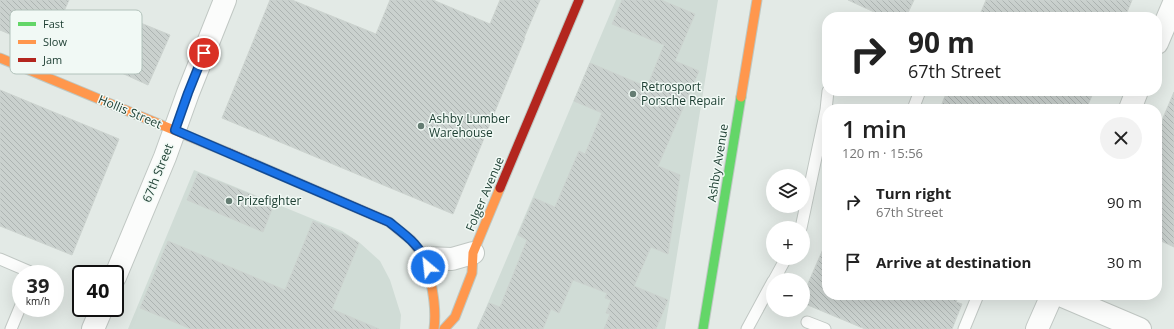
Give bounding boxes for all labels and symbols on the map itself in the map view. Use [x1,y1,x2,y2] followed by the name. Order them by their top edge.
[10,10,142,74] legend
[43,16,64,31] text: Fast
[43,34,67,49] text: Slow
[187,36,221,70] pin
[42,52,62,67] text: Jam
[641,78,725,109] place label: Retrosport Porsche Repair
[628,89,638,99] marker: Retrosport Porsche Repair
[96,91,165,133] street label: Hollis Street
[429,110,510,141] place label: Ashby Lumber Warehouse
[416,121,426,131] marker: Ashby Lumber Warehouse
[703,122,732,203] street label: Ashby Avenue
[138,141,177,205] street label: 67th Street
[461,154,508,234] street label: Folger Avenue
[237,192,301,209] place label: Prizefighter
[224,196,234,206] marker: Prizefighter
[407,246,449,288] position arrow
[72,265,124,317] speed limit sign: 40

